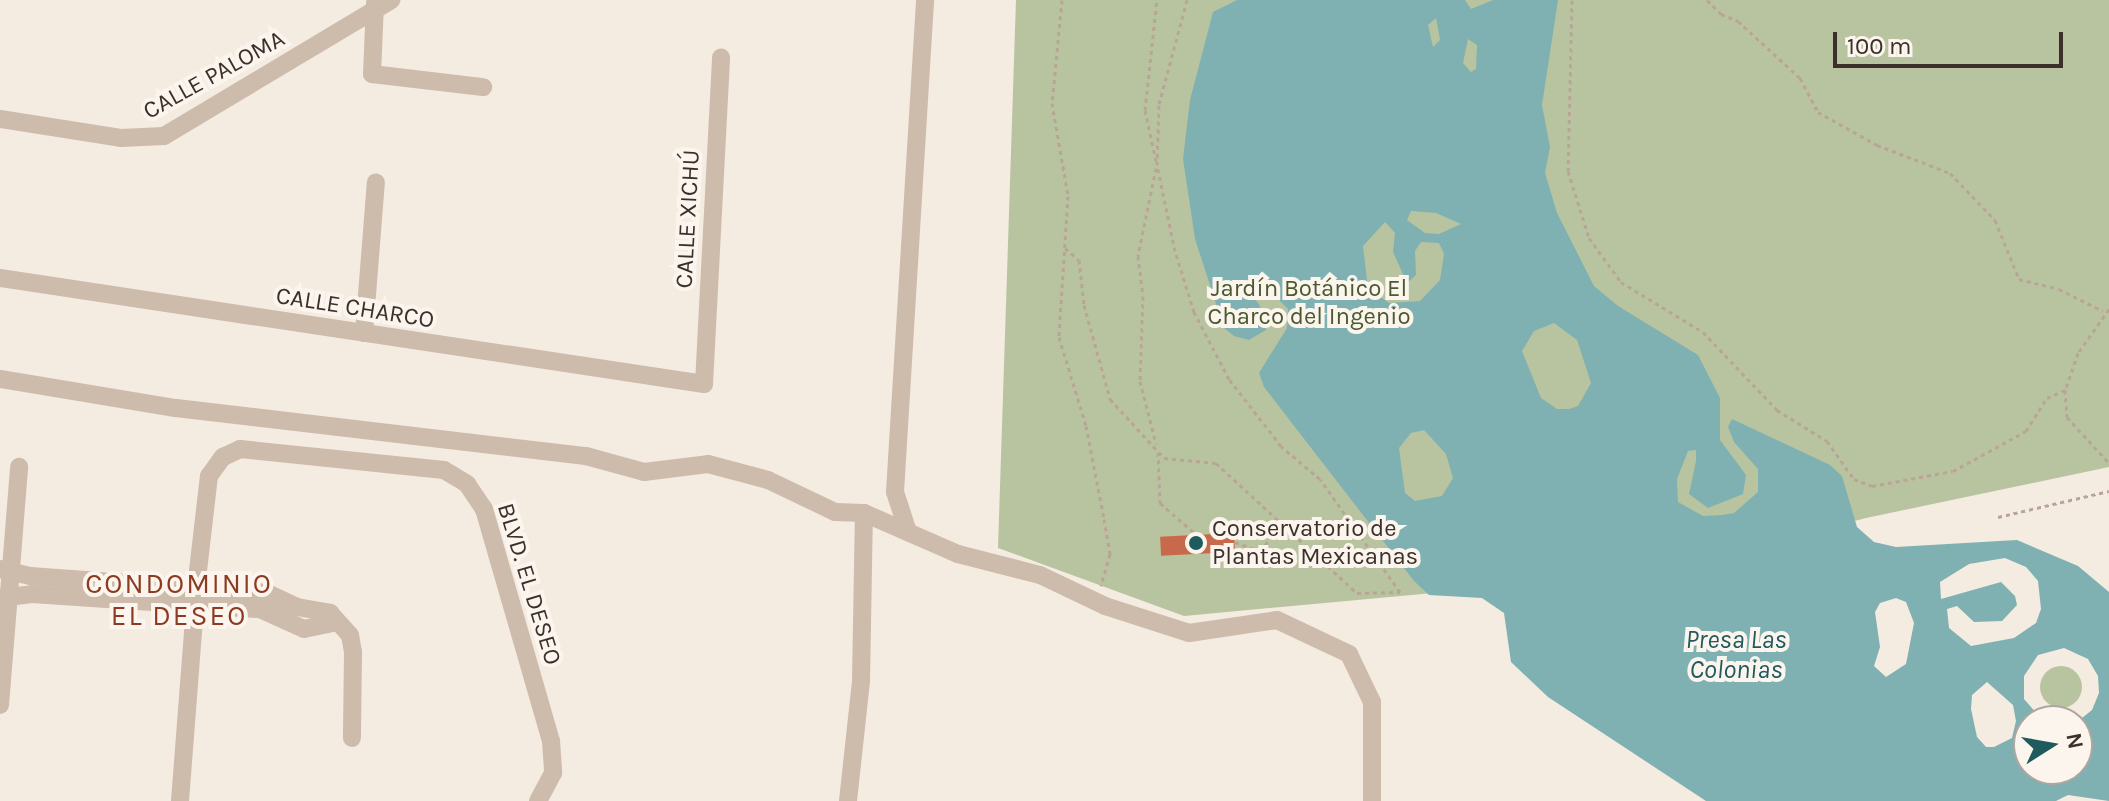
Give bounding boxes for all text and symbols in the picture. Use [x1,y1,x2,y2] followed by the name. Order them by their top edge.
[1837,16,2067,66] scale bar
[138,24,290,126] street label: CALLE PALOMA
[1847,32,1912,60] text: 100 m
[670,149,706,289] street label: CALLE XICHÚ
[1207,275,1411,331] park label: Jardín Botánico El Charco del Ingenio
[274,281,436,335] street label: CALLE CHARCO
[491,500,567,668] street label: BLVD. EL DESEO
[1212,515,1418,571] place label: Conservatorio de Plantas Mexicanas
[1187,534,1205,552] marker: Conservatorio de Plantas Mexicanas
[85,567,273,633] district label: CONDOMINIO EL DESEO
[1685,624,1787,686] water label: Presa Las Colonias
[2013,705,2093,785] north arrow
[2060,731,2089,751] text: N

